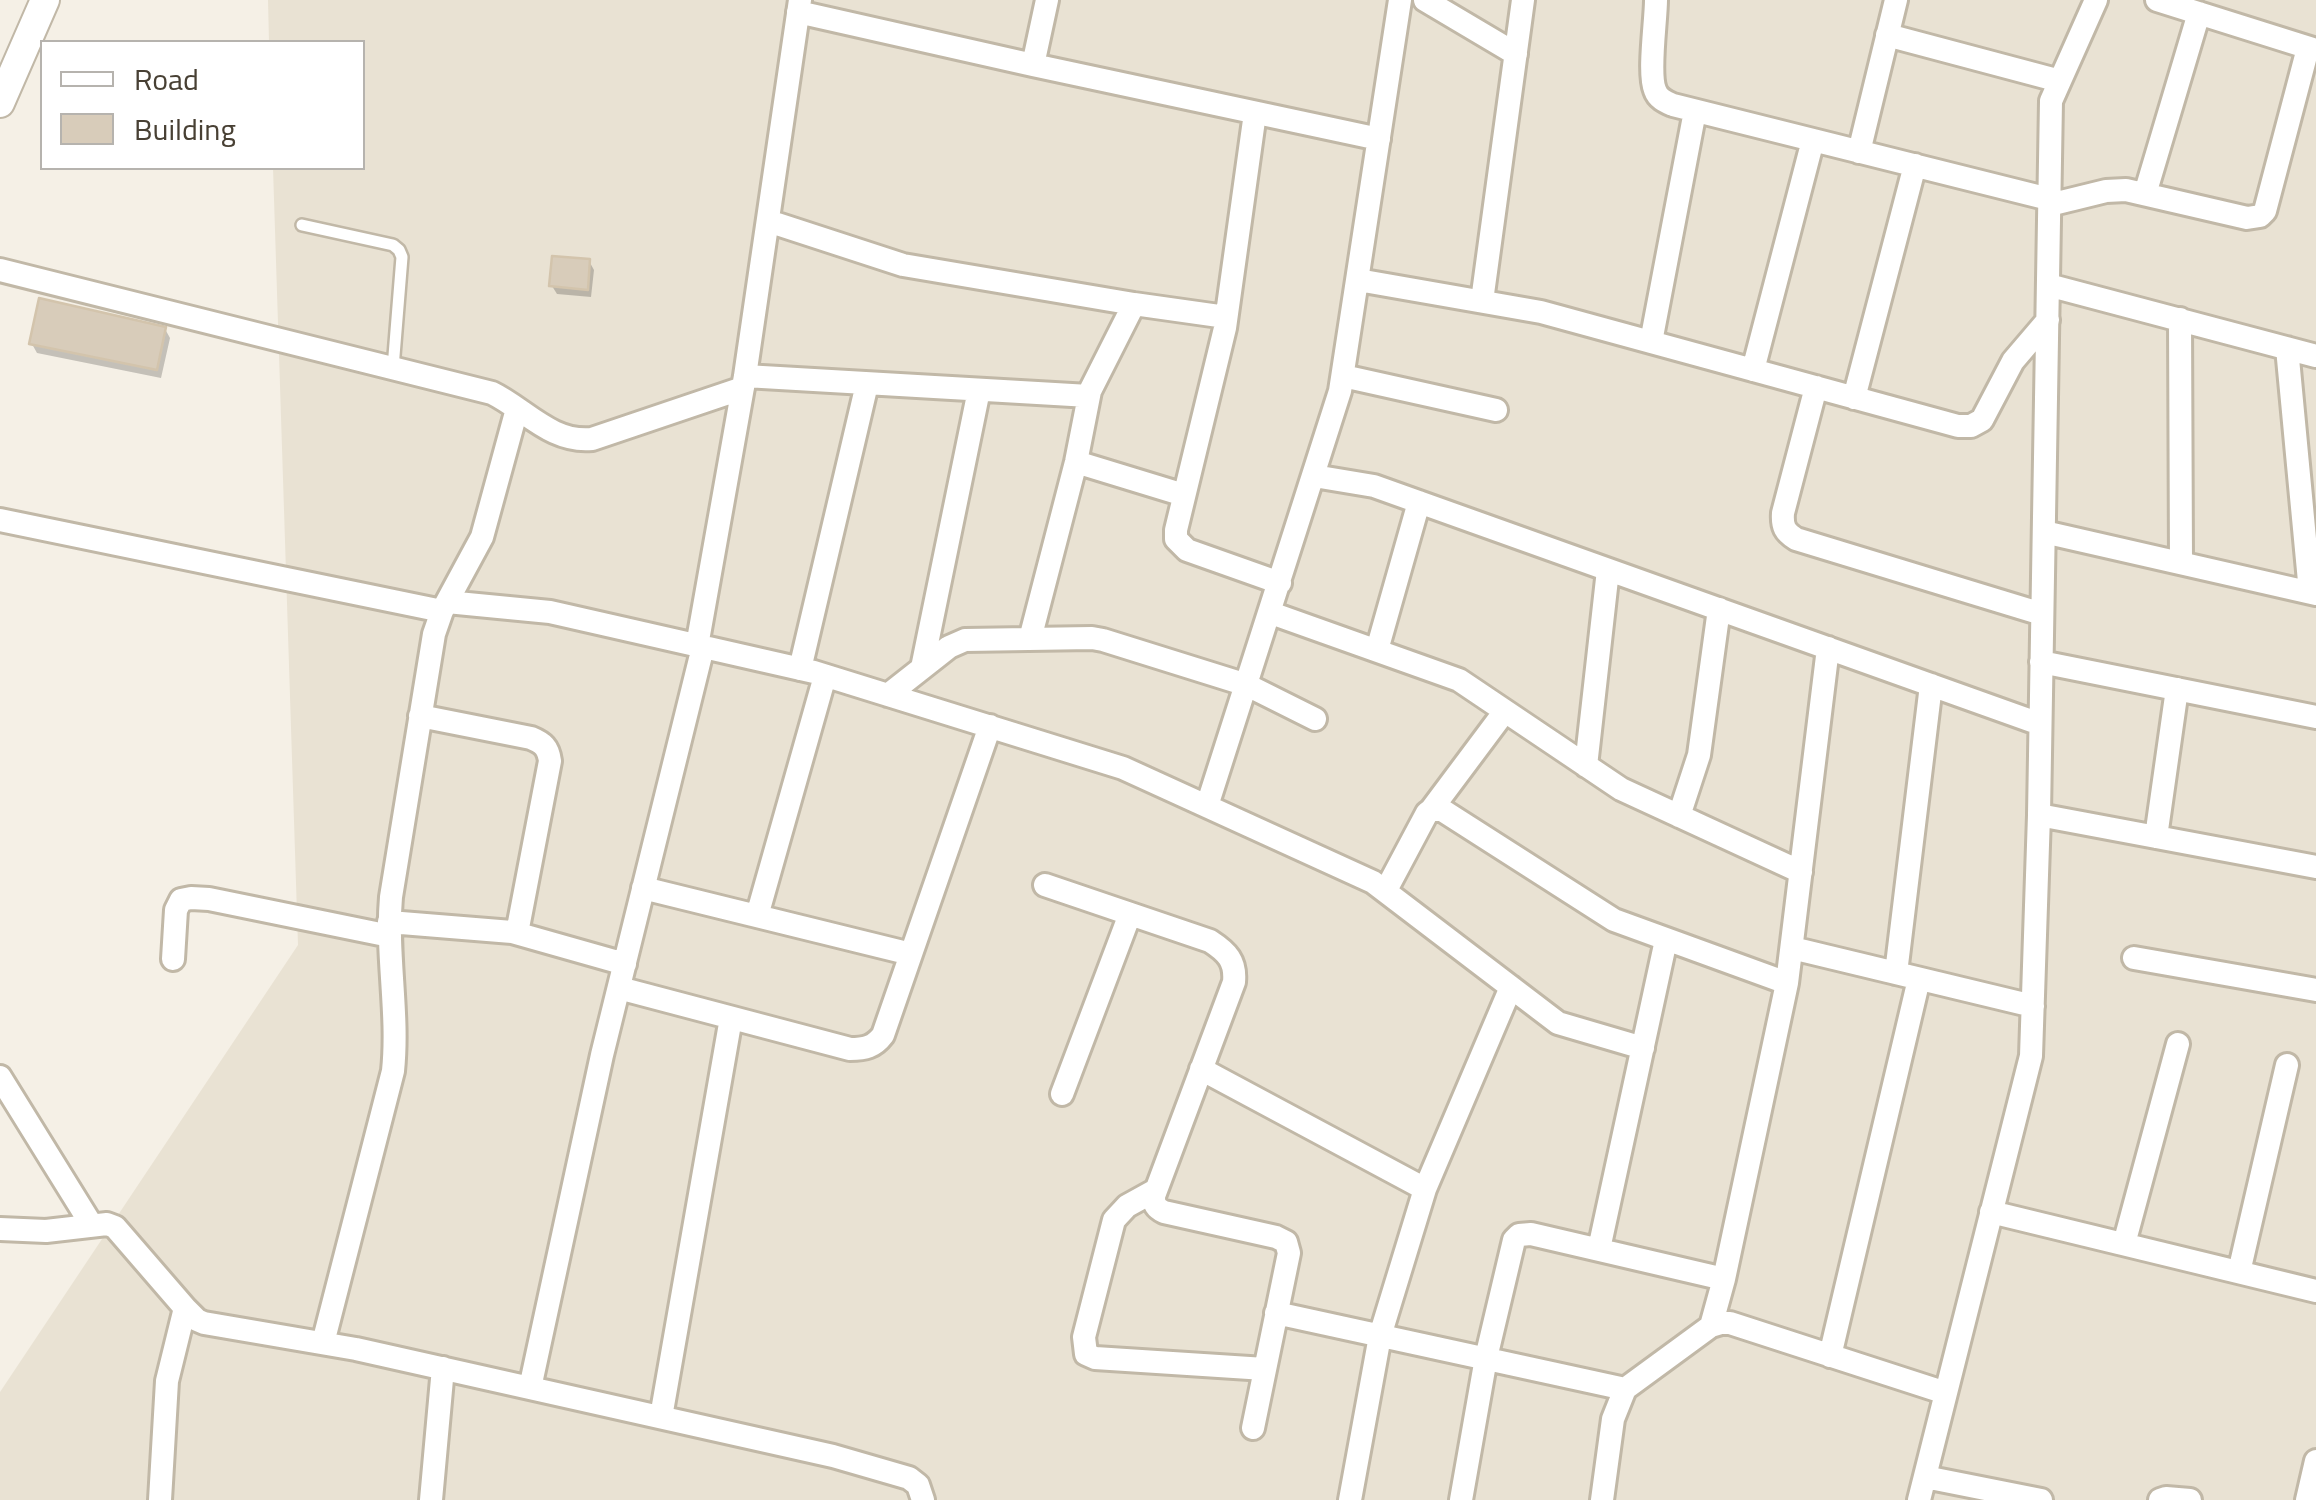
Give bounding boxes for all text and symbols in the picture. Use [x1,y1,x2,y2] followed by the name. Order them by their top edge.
[40,40,365,170] legend
[134,56,199,102] text: Road
[134,106,236,152] text: Building

